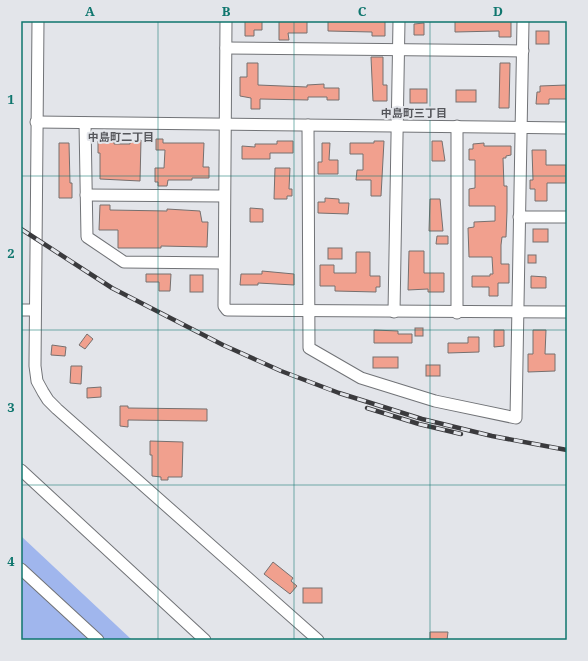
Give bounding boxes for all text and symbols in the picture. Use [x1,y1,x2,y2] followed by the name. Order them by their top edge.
[85,2,95,20] text: A
[222,2,231,20] text: B
[358,2,367,20] text: C
[493,2,503,20] text: D
[7,90,15,108] text: 1
[381,105,447,120] district label: 中島町三丁目
[88,129,154,144] district label: 中島町二丁目
[7,244,15,262] text: 2
[7,398,15,416] text: 3
[7,552,15,570] text: 4

